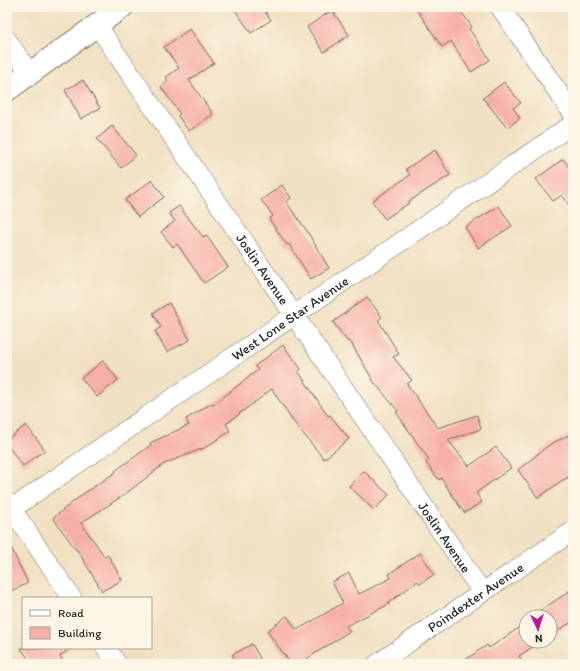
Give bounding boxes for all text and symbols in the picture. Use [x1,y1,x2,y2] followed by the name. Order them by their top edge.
[233,230,293,308] street label: Joslin Avenue
[228,272,352,364] street label: West Lone Star Avenue
[415,498,475,576] street label: Joslin Avenue
[424,558,527,636] street label: Poindexter Avenue
[22,597,152,649] legend
[58,606,84,620] text: Road
[518,609,558,649] north arrow
[58,626,102,640] text: Building
[534,632,543,645] text: N

